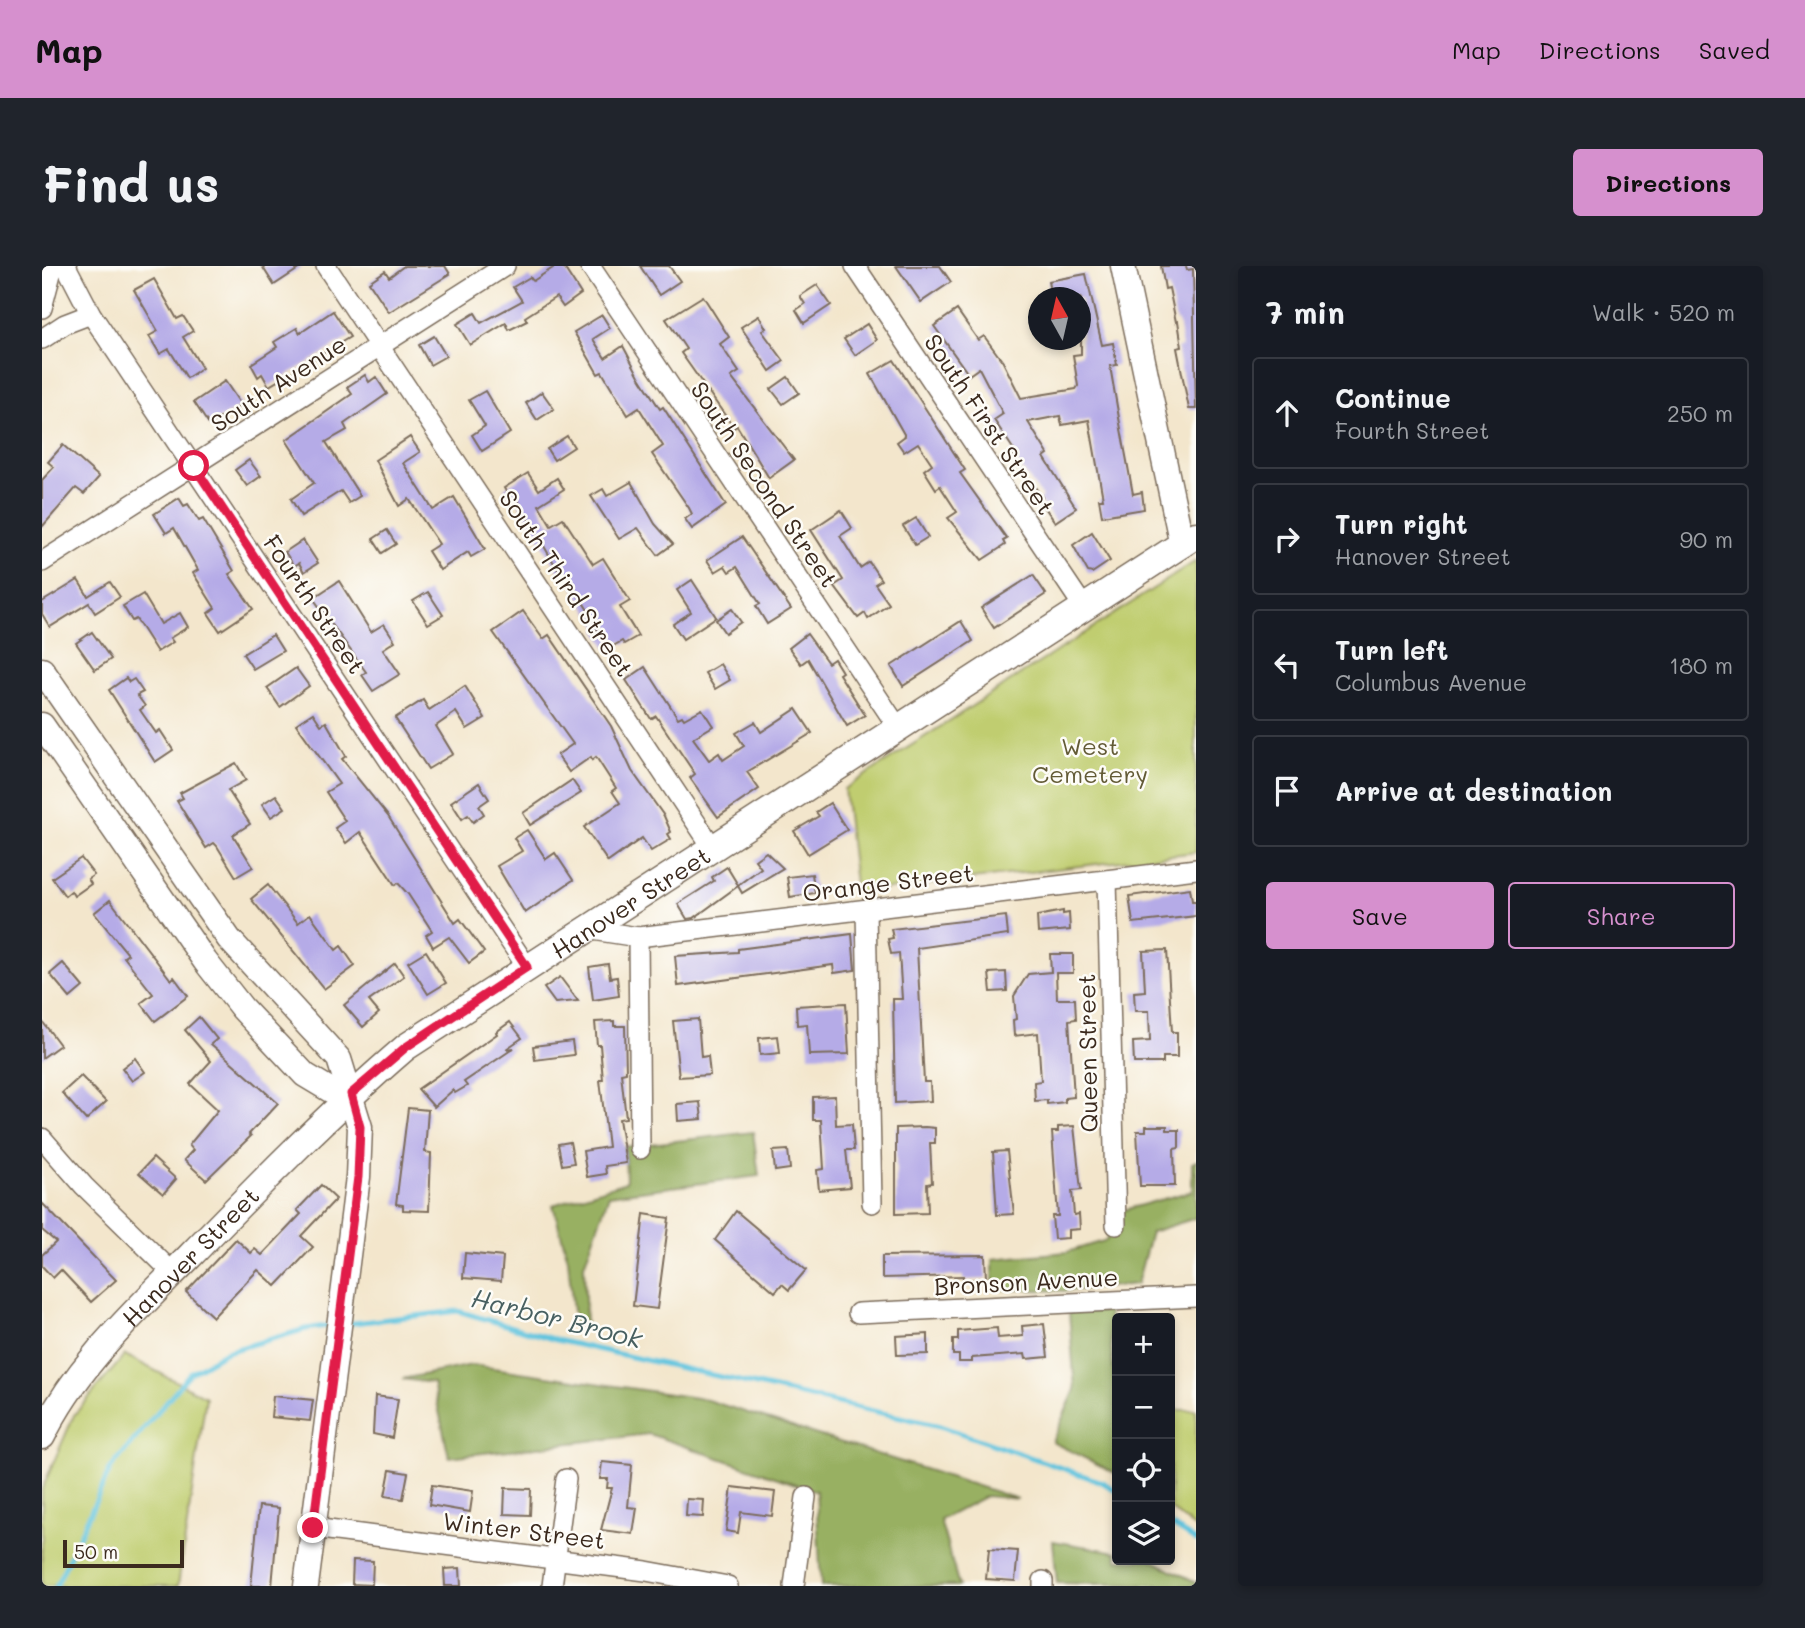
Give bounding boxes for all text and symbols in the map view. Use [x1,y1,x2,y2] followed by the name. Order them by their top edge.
[35,28,103,71] text: Map
[1452,34,1501,65] text: Map
[1539,34,1661,65] text: Directions
[1699,34,1770,65] text: Saved
[1573,149,1763,216] button: Directions
[42,151,220,214] text: Find us
[1028,287,1091,350] north arrow
[1266,292,1345,332] text: 7 min
[1592,297,1735,327] text: Walk · 520 m
[204,328,352,438] street label: South Avenue
[918,328,1062,520] street label: South First Street
[685,375,845,593] street label: South Second Street
[1335,381,1451,415] text: Continue
[1268,394,1306,432] icon: ahead
[1667,398,1733,428] text: 250 m
[1335,415,1489,445] text: Fourth Street
[178,450,209,481] route start
[493,484,641,682] street label: South Third Street
[1335,507,1468,541] text: Turn right
[1268,520,1306,558] icon: right
[1680,524,1733,554] text: 90 m
[257,529,373,679] street label: Fourth Street
[1335,541,1511,571] text: Hanover Street
[1335,633,1448,667] text: Turn left
[1268,646,1306,684] icon: left
[1669,650,1733,680] text: 180 m
[1335,667,1527,697] text: Columbus Avenue
[1032,730,1148,789] park label: West Cemetery
[1268,772,1306,810] icon: arrive
[1335,774,1612,808] text: Arrive at destination
[545,839,716,965] street label: Hanover Street
[801,856,975,908] street label: Orange Street
[1266,882,1494,949] button: Save
[1508,882,1735,949] button: Share
[1070,973,1104,1133] street label: Queen Street
[114,1180,265,1332] street label: Hanover Street
[933,1261,1119,1301] street label: Bronson Avenue
[468,1280,647,1356] water label: Harbor Brook
[1112,1313,1175,1565] map controls
[1112,1313,1175,1376] button: +
[1112,1376,1175,1439] button: −
[1112,1439,1175,1502] button: locate
[1112,1502,1175,1565] button: layers
[441,1505,607,1555] street label: Winter Street
[297,1512,328,1543] route end
[63,1537,184,1569] scale bar
[74,1539,118,1564] text: 50 m

